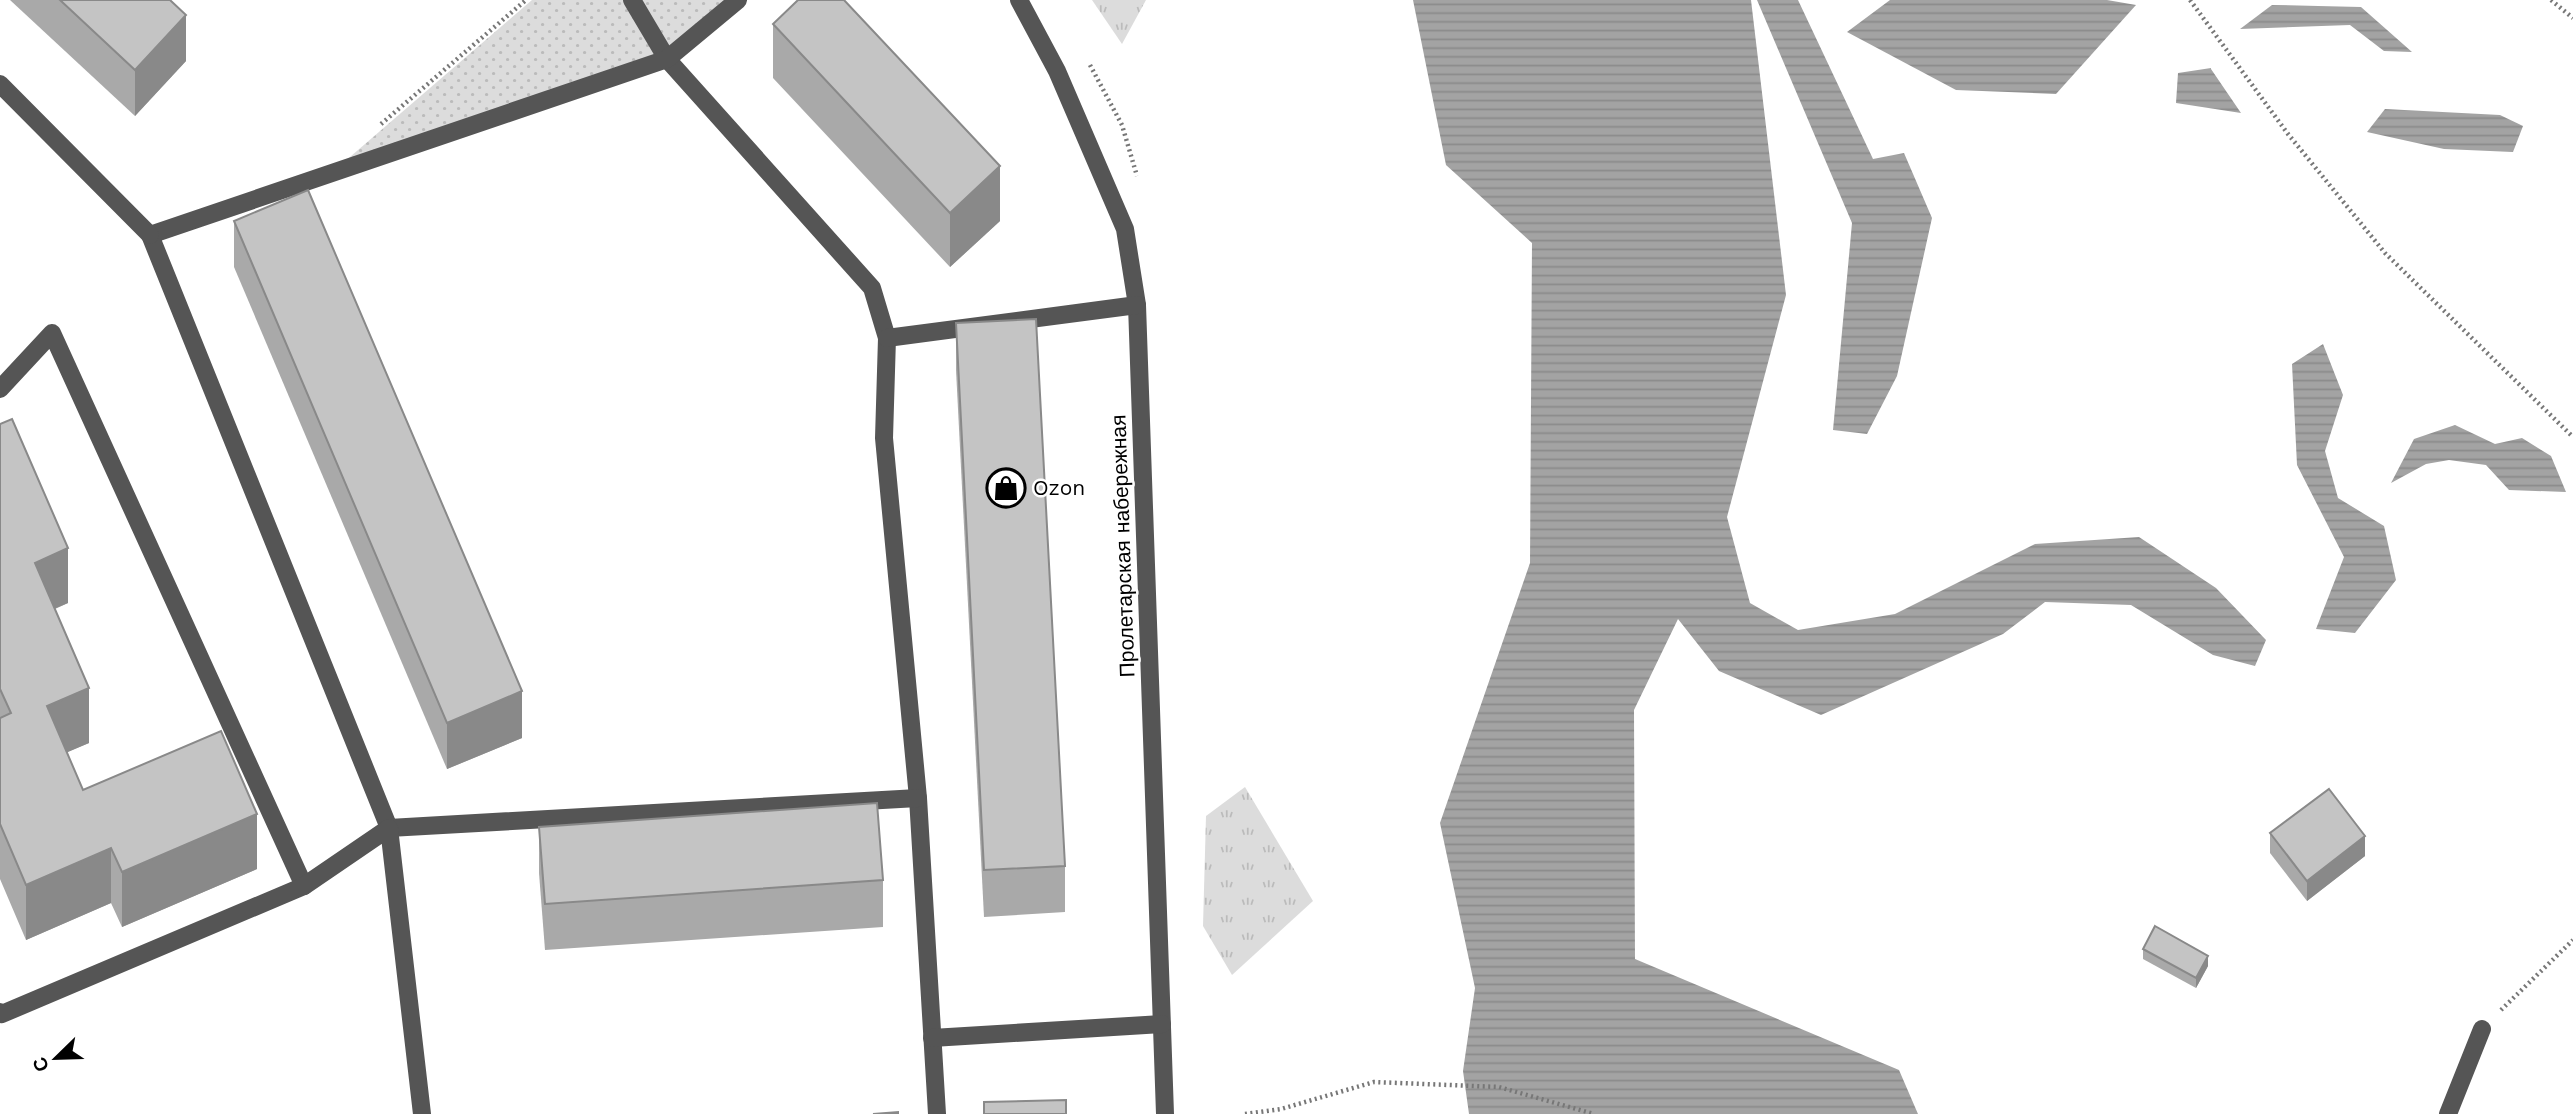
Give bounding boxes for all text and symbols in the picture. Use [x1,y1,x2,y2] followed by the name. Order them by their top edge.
[1105,414,1140,678] street label: Пролетарская набережная
[985,467,1027,509] shop icon: Ozon
[1033,475,1085,500] place label: Ozon
[21,1023,91,1093] north arrow
[27,1053,54,1075] text: С

